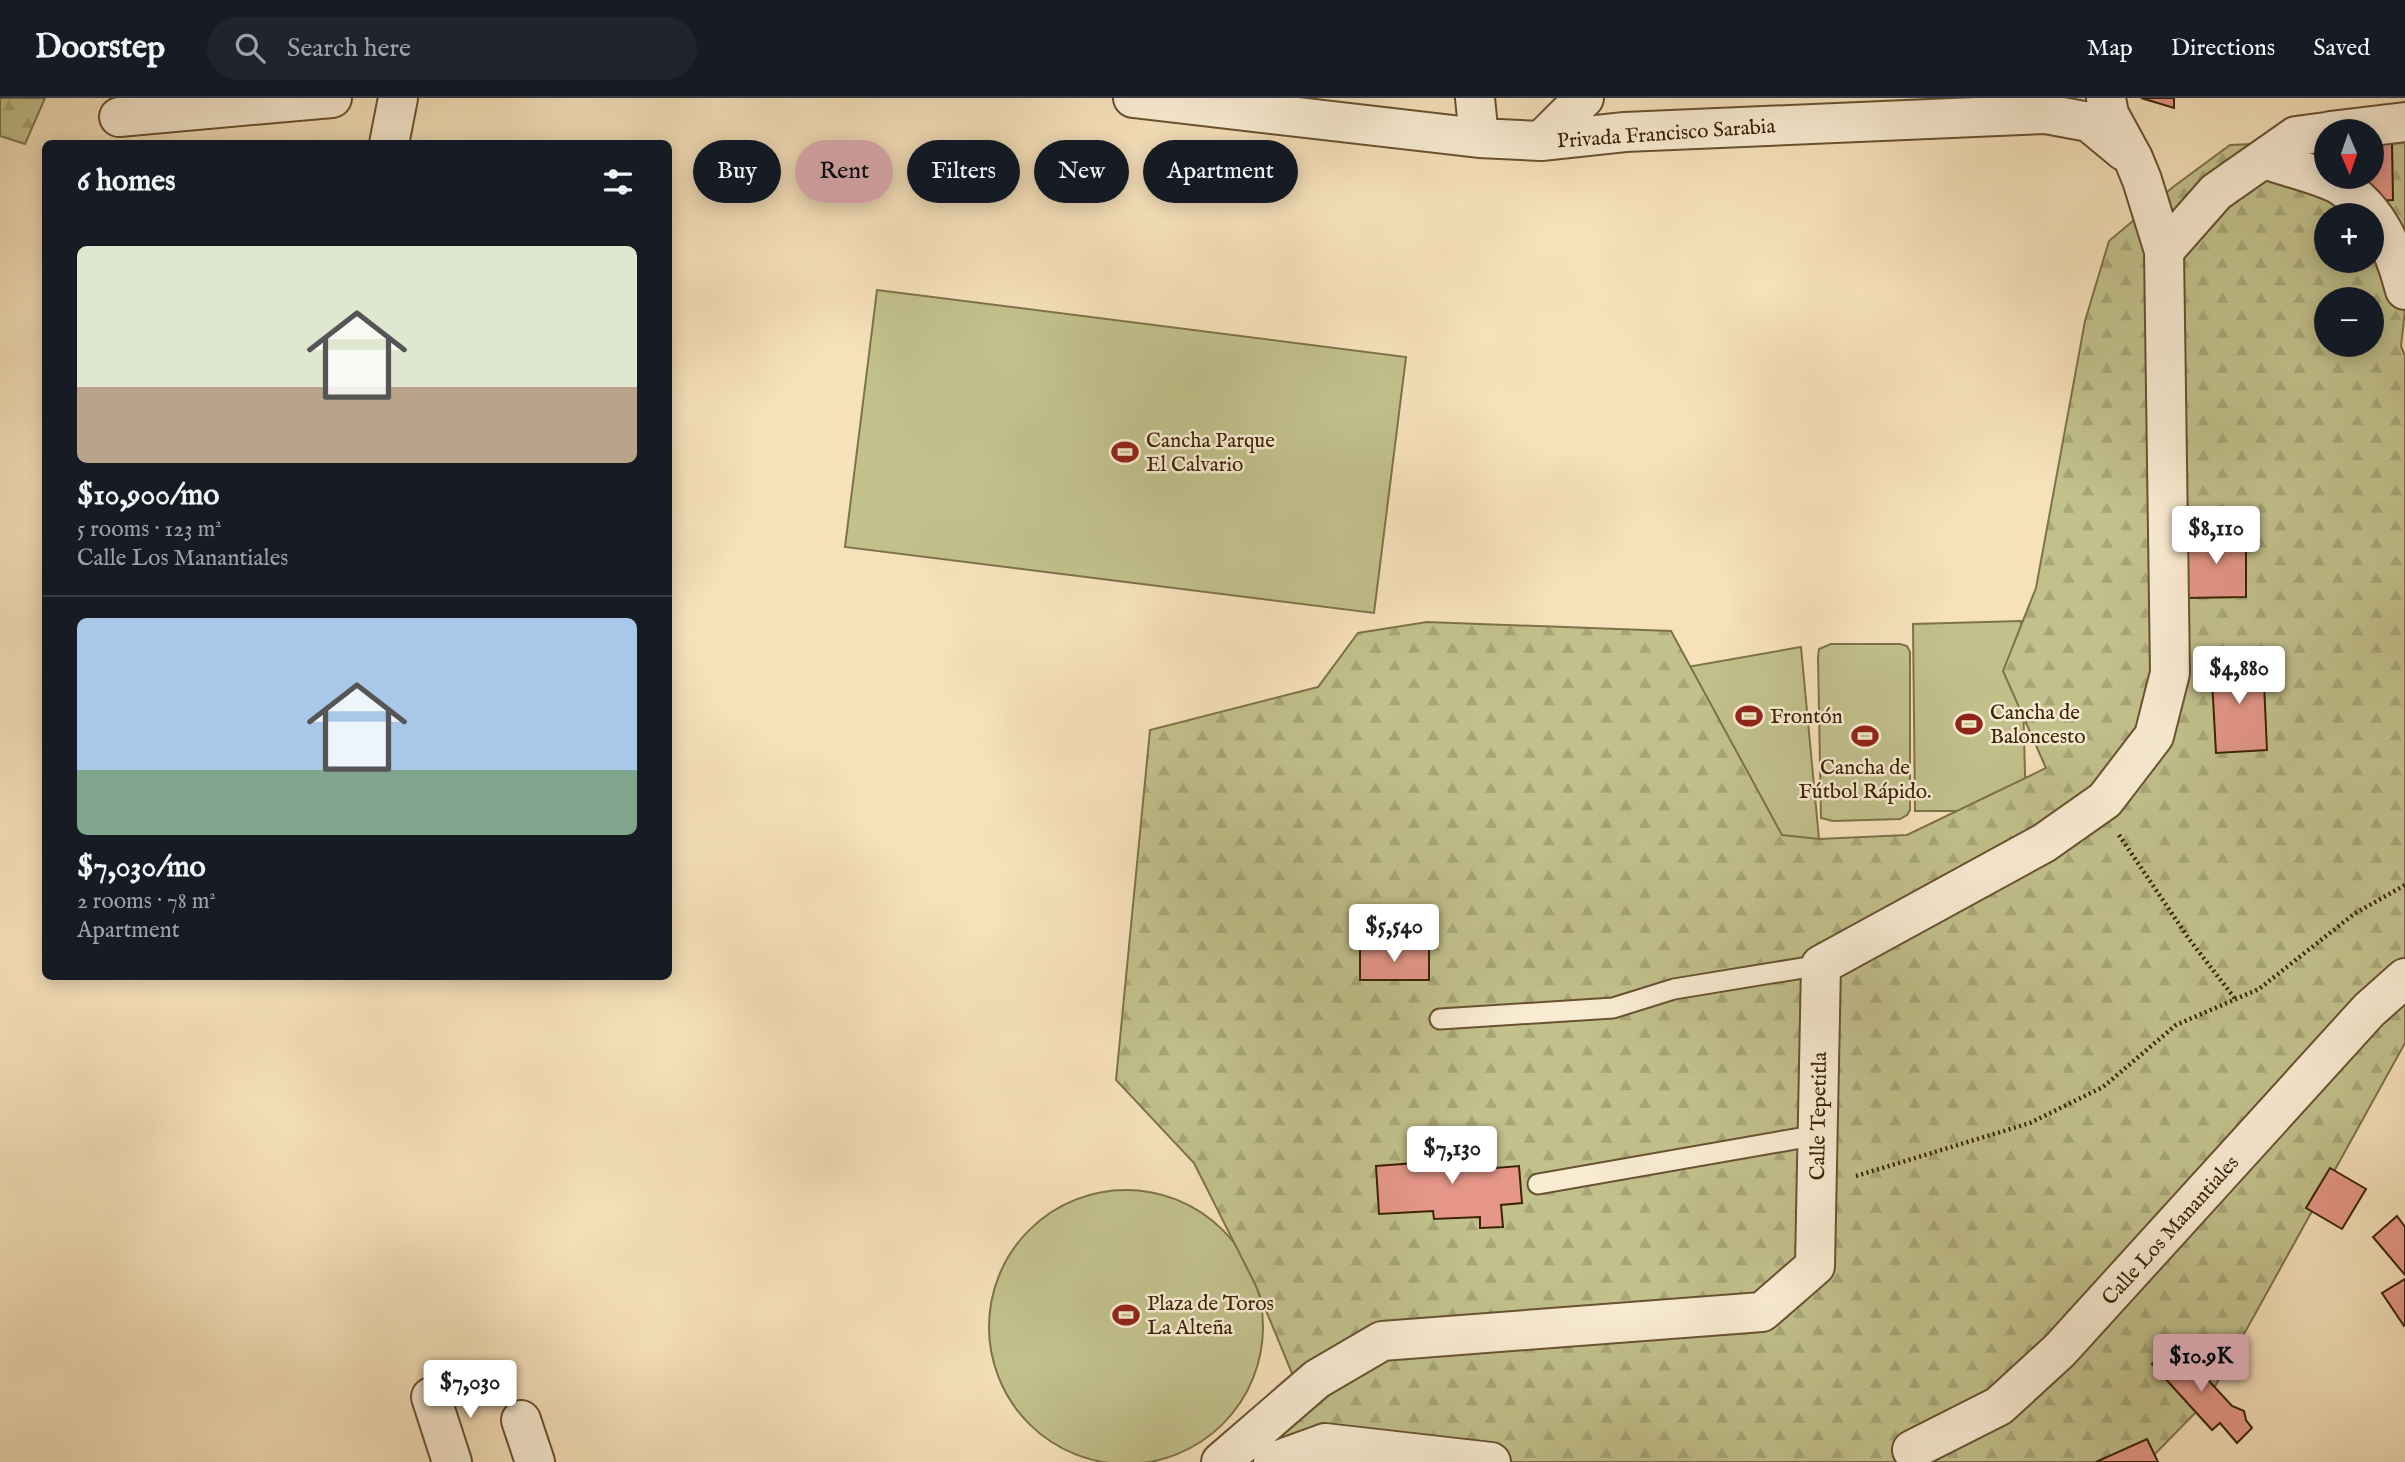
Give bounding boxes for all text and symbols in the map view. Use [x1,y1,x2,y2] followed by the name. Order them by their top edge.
[207,17,697,80] search box
[35,27,165,69] text: Doorstep
[231,29,269,67] icon: search
[287,32,411,65] text: Search here
[2087,33,2133,64] text: Map
[2171,33,2275,64] text: Directions
[2313,33,2370,64] text: Saved
[1556,113,1777,156] street label: Privada Francisco Sarabia
[2314,119,2384,189] north arrow
[2314,119,2384,357] map controls
[693,140,781,203] chip: Buy
[795,140,893,203] chip: Rent
[907,140,1020,203] chip: Filters
[1034,140,1129,203] chip: New
[1143,140,1298,203] chip: Apartment
[77,163,176,201] text: 6 homes
[599,163,637,201] icon: filters
[2314,203,2384,273] button: +
[2314,287,2384,357] button: −
[294,292,420,418] icon: home
[1146,428,1275,479] place label: Cancha Parque El Calvario
[1110,437,1140,467] sports icon: Cancha Parque El Calvario
[77,477,219,515] text: $10,900/mo
[2159,506,2273,566] pin: $8,110
[2188,514,2244,543] text: $8,110
[77,515,222,544] text: 5 rooms · 123 m²
[77,544,288,573] text: Calle Los Manantiales
[2182,646,2296,706] pin: $4,880
[2209,654,2269,683] text: $4,880
[294,664,420,790] icon: home
[1990,700,2086,751] place label: Cancha de Baloncesto
[1734,701,1764,731] sports icon: Frontón
[1770,704,1843,731] place label: Frontón
[1954,709,1984,739] sports icon: Cancha de Baloncesto
[1850,721,1880,751] sports icon: Cancha de Fútbol Rápido.
[1799,755,1931,806] place label: Cancha de Fútbol Rápido.
[77,849,206,887] text: $7,030/mo
[77,887,216,916] text: 2 rooms · 78 m²
[1337,904,1451,964] pin: $5,540
[1365,912,1423,941] text: $5,540
[77,916,180,945] text: Apartment
[1805,1051,1834,1181] street label: Calle Tepetitla
[1395,1126,1509,1186] pin: $7,130
[1423,1134,1481,1163] text: $7,130
[2097,1150,2246,1312] street label: Calle Los Manantiales
[1147,1291,1274,1342] place label: Plaza de Toros La Alteña
[1111,1300,1141,1330] sports icon: Plaza de Toros La Alteña
[2144,1334,2258,1394] pin: $10.9K
[2169,1342,2233,1371] text: $10.9K
[413,1360,527,1420] pin: $7,030
[440,1368,500,1397] text: $7,030

